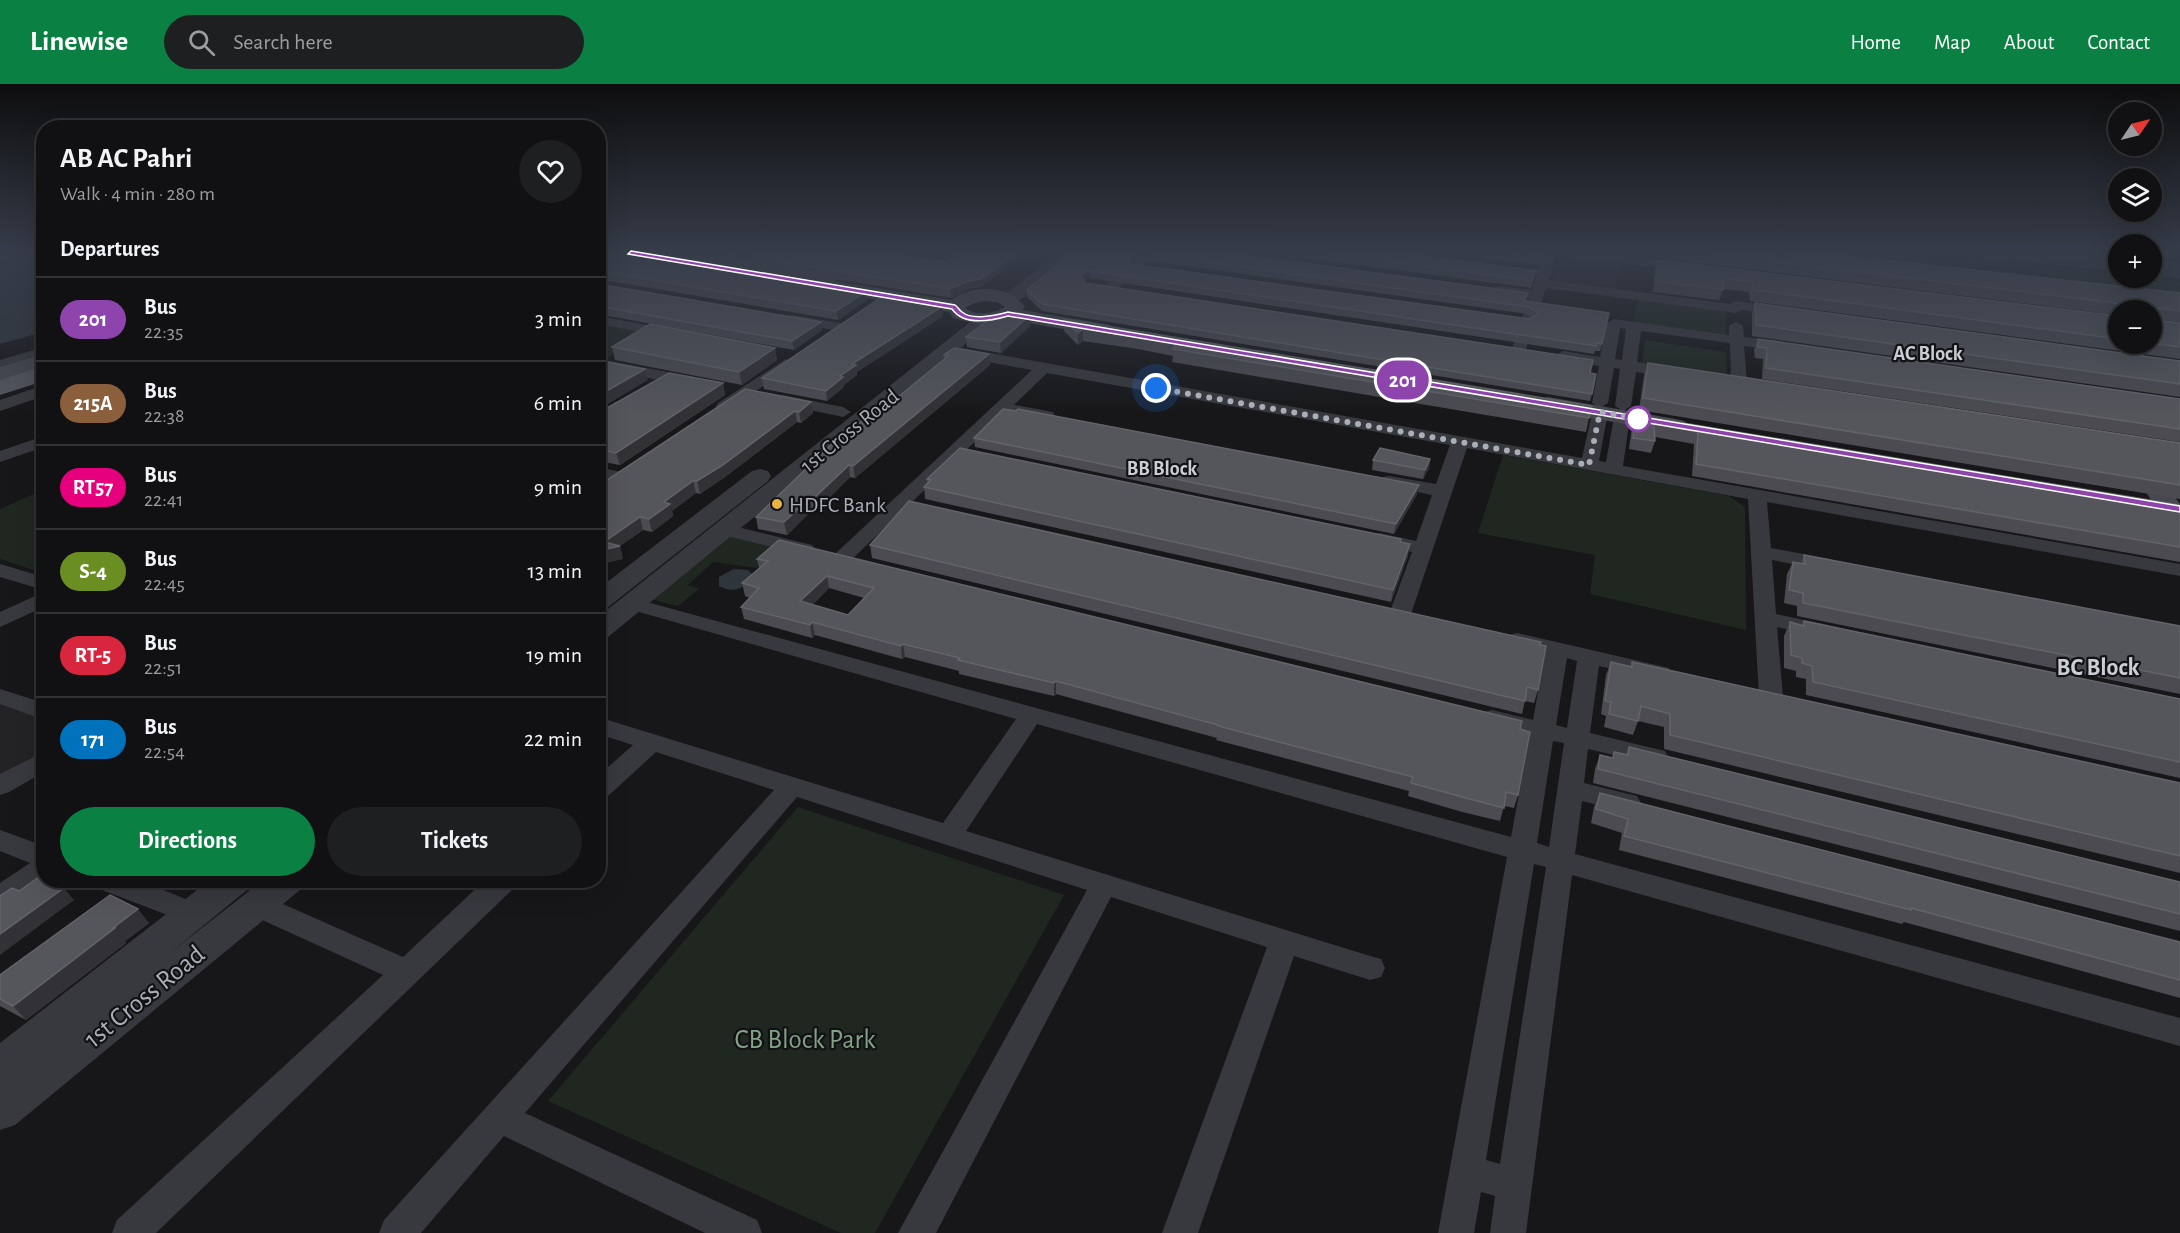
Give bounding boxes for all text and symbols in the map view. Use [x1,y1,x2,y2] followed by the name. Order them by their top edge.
[164,15,584,69] search box
[185,26,218,59] icon: search
[30,28,128,56] text: Linewise
[233,31,333,53] text: Search here
[1850,32,1901,53] text: Home
[1934,32,1971,53] text: Map
[2004,32,2054,53] text: About
[2087,32,2150,53] text: Contact
[2108,102,2162,156] north arrow
[2108,102,2162,354] map controls
[519,140,582,203] button: heart
[60,145,192,173] text: AB AC Pahri
[2108,168,2162,222] button: layers
[60,184,215,204] text: Walk · 4 min · 280 m
[2108,234,2162,288] button: +
[60,238,160,260] text: Departures
[144,296,177,318] text: Bus
[2108,300,2162,354] button: −
[535,308,582,330] text: 3 min
[79,309,107,330] text: 201
[144,322,183,342] text: 22:35
[1893,344,1963,364] district label: AC Block
[1368,360,1438,400] line badge: 201
[1389,370,1417,391] text: 201
[1141,373,1171,403] your location
[144,380,177,402] text: Bus
[796,385,903,477] street label: 1st Cross Road
[534,392,582,414] text: 6 min
[73,393,113,414] text: 215A
[144,406,185,426] text: 22:38
[1625,406,1651,432] unlabelled marker
[1127,459,1197,479] district label: BB Block
[144,464,177,486] text: Bus
[534,476,582,498] text: 9 min
[73,477,113,498] text: RT57
[144,490,183,510] text: 22:41
[789,494,886,516] place label: HDFC Bank
[770,497,784,511] marker: HDFC Bank
[144,548,177,570] text: Bus
[527,560,582,582] text: 13 min
[79,561,107,582] text: S-4
[144,574,185,594] text: 22:45
[144,632,177,654] text: Bus
[526,644,582,666] text: 19 min
[75,645,111,666] text: RT-5
[2056,656,2140,680] district label: BC Block
[144,658,182,678] text: 22:51
[144,716,177,738] text: Bus
[524,728,582,750] text: 22 min
[81,729,105,750] text: 171
[144,742,185,762] text: 22:54
[60,807,315,876] button: Directions
[327,807,582,876] button: Tickets
[79,940,210,1053] street label: 1st Cross Road
[734,1026,876,1053] park label: CB Block Park

